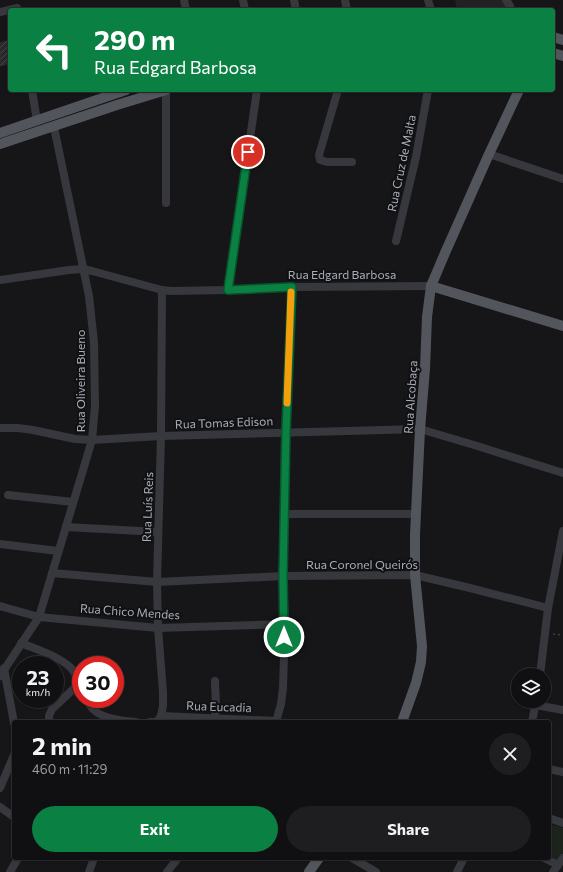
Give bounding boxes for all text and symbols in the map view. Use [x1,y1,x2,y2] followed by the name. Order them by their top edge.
[94,22,175,56] text: 290 m
[28,24,80,76] icon: left
[94,56,257,78] text: Rua Edgard Barbosa
[384,113,418,213] street label: Rua Cruz de Malta
[231,135,265,169] pin
[237,141,259,163] icon: arrive
[288,267,396,281] street label: Rua Edgard Barbosa
[73,330,87,432] street label: Rua Oliveira Bueno
[400,360,420,434] street label: Rua Alcobaça
[175,413,273,431] street label: Rua Tomas Edison
[139,472,155,542] street label: Rua Luís Reis
[306,557,418,571] street label: Rua Coronel Queirós
[80,601,180,621] street label: Rua Chico Mendes
[263,616,305,658] position arrow
[72,656,124,708] speed limit sign: 30
[26,665,50,689] text: 23
[511,668,551,708] map controls
[511,668,551,708] button: layers
[26,686,50,698] text: km/h
[186,698,252,714] street label: Rua Eucadia
[32,731,92,760] text: 2 min
[489,733,531,775] button: close
[32,761,107,777] text: 460 m · 11:29
[32,806,278,852] button: Exit
[286,806,531,852] button: Share

